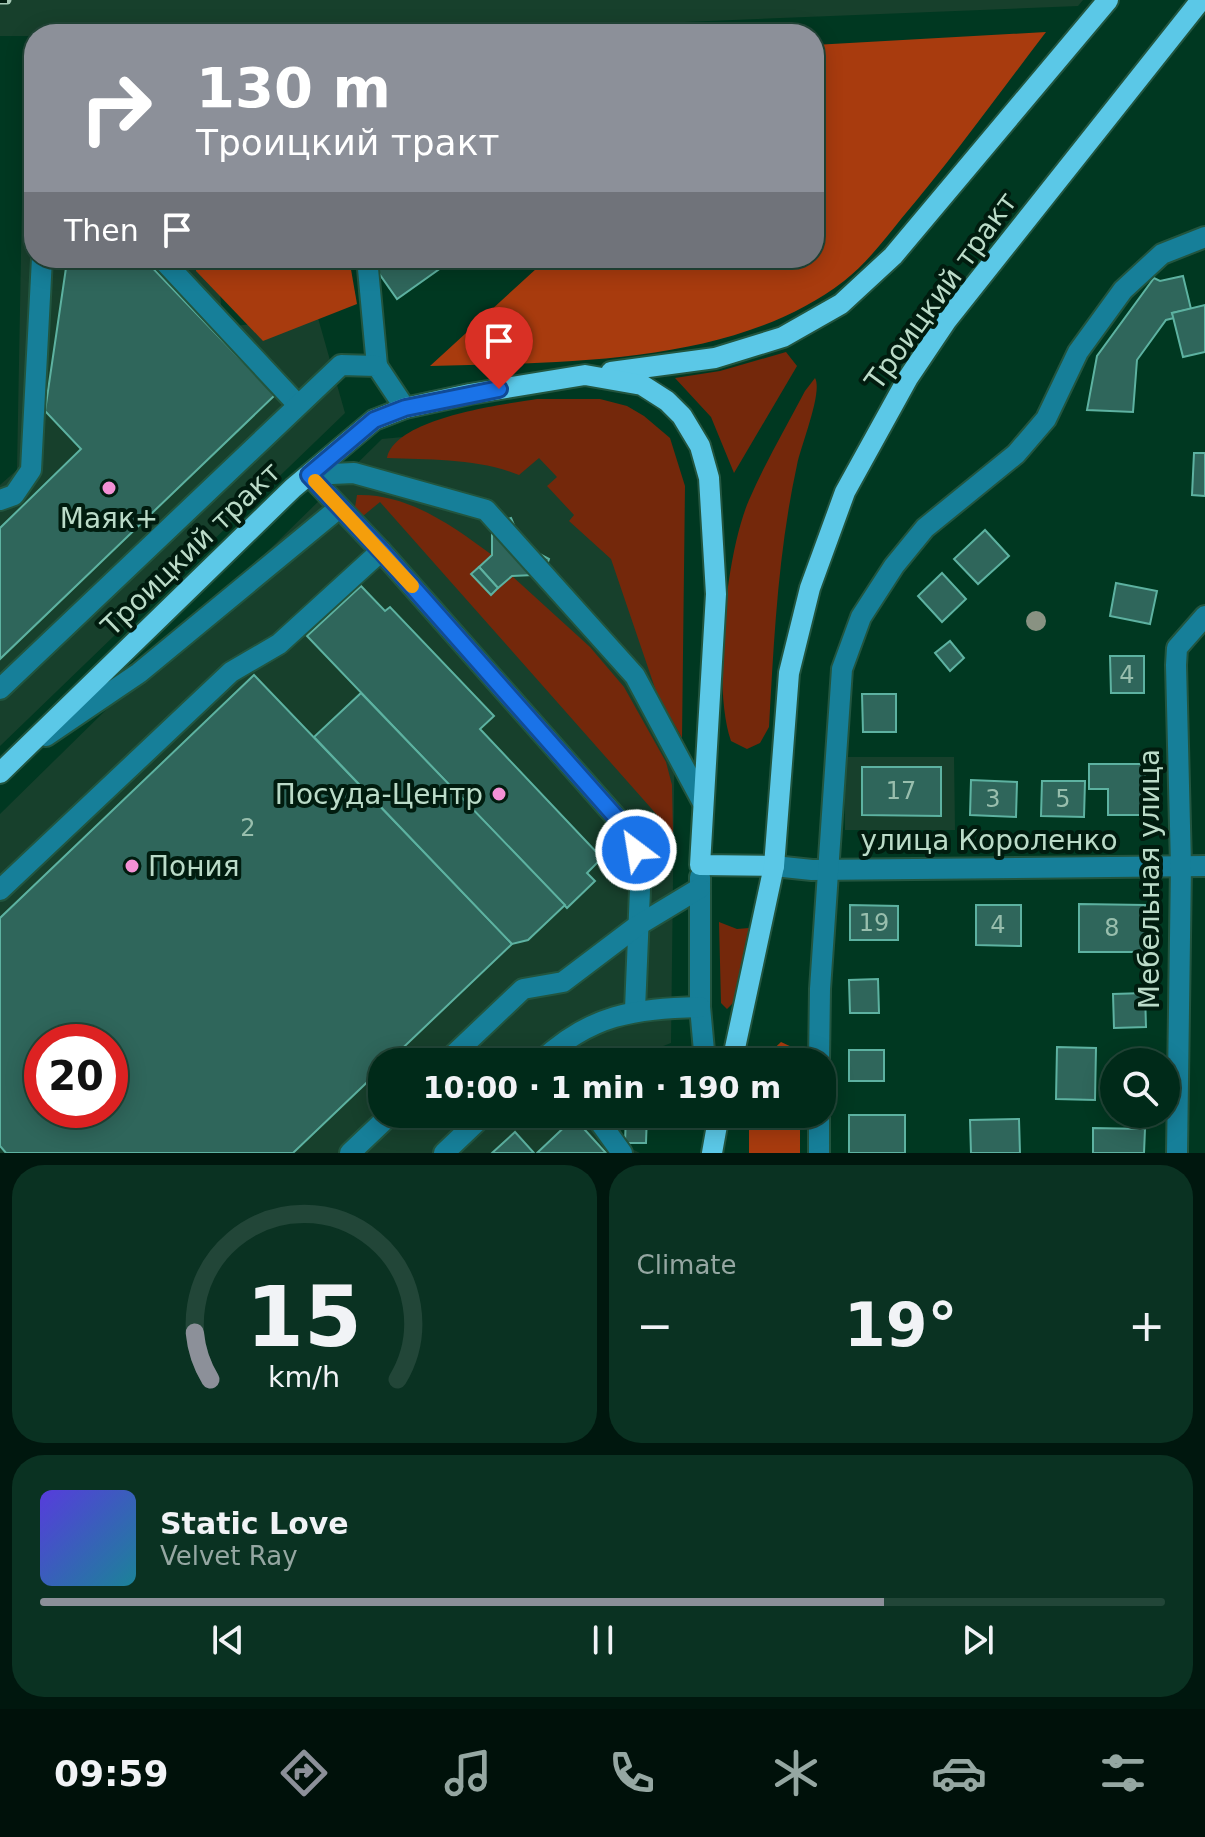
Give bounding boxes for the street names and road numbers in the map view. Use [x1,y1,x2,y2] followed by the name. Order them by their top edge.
[858,186,1024,397] street label: Троицкий тракт
[94,455,287,644] street label: Троицкий тракт
[1133,749,1166,1009] street label: Мебельная улица
[860,824,1118,857] street label: улица Короленко

